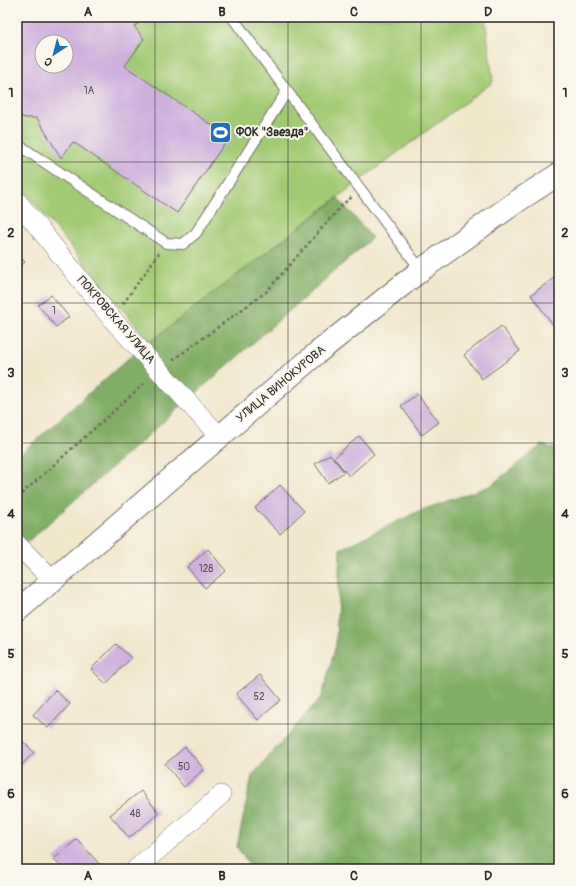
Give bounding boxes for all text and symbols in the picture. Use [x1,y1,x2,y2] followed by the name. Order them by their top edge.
[84,4,93,20] text: A
[218,4,226,20] text: B
[350,4,358,20] text: C
[484,4,492,20] text: D
[34,34,74,74] north arrow
[42,54,55,69] text: С
[8,85,14,101] text: 1
[84,85,95,97] house number: 1А
[562,85,568,101] text: 1
[208,119,234,145] sports icon: ФОК "Звезда"
[235,125,309,140] place label: ФОК "Звезда"
[7,225,15,241] text: 2
[561,225,569,241] text: 2
[74,273,158,367] street label: ПОКРОВСКАЯ УЛИЦА
[52,305,56,317] house number: 1
[233,342,329,426] street label: УЛИЦА ВИНОКУРОВА
[7,365,15,381] text: 3
[561,365,569,381] text: 3
[7,506,15,522] text: 4
[561,506,569,522] text: 4
[199,563,213,575] house number: 128
[7,646,15,662] text: 5
[561,646,569,662] text: 5
[253,691,265,703] house number: 52
[178,761,190,773] house number: 50
[7,786,15,802] text: 6
[561,786,569,802] text: 6
[130,808,140,820] house number: 48
[84,868,93,884] text: A
[218,868,226,884] text: B
[350,868,358,884] text: C
[484,868,492,884] text: D

